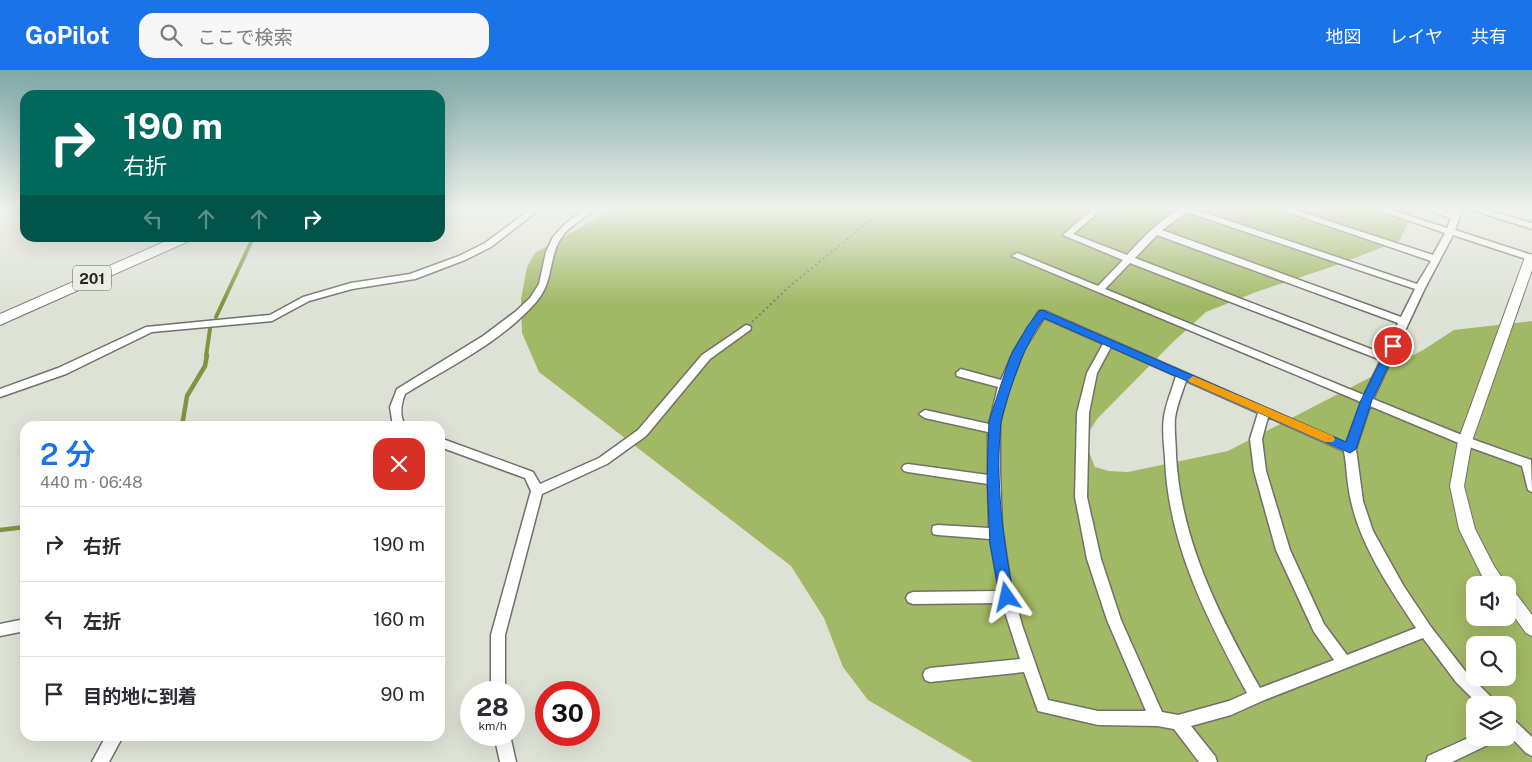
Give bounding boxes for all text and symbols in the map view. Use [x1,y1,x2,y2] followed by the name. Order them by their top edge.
[139,13,489,58] search box
[25,21,109,49] text: GoPilot
[157,21,185,49] icon: search
[197,26,292,48] text: ここで検索
[1326,26,1362,47] text: 地図
[1390,26,1443,47] text: レイヤ
[1471,26,1507,47] text: 共有
[123,106,223,147] text: 190 m
[40,110,105,175] icon: right
[123,153,167,179] text: 右折
[139,205,167,233] icon: left
[192,205,220,233] icon: ahead
[245,205,273,233] icon: ahead
[298,205,326,233] icon: right
[73,266,111,290] road number: 201
[1372,325,1414,367] pin
[1379,332,1407,360] icon: arrive
[40,436,96,472] text: 2 分
[373,438,425,490] button: close
[40,473,143,492] text: 440 m · 06:48
[40,530,68,558] icon: right
[373,533,425,555] text: 190 m
[83,535,121,557] text: 右折
[980,570,1032,622] position arrow
[1466,576,1516,746] map controls
[1466,576,1516,626] button: sound
[40,605,68,633] icon: left
[373,608,425,630] text: 160 m
[83,610,121,632] text: 左折
[1466,636,1516,686] button: search
[40,680,68,708] icon: arrive
[535,681,600,746] speed limit sign: 30
[381,683,425,705] text: 90 m
[83,685,197,707] text: 目的地に到着
[476,692,509,722] text: 28
[1466,696,1516,746] button: layers
[478,719,507,733] text: km/h

